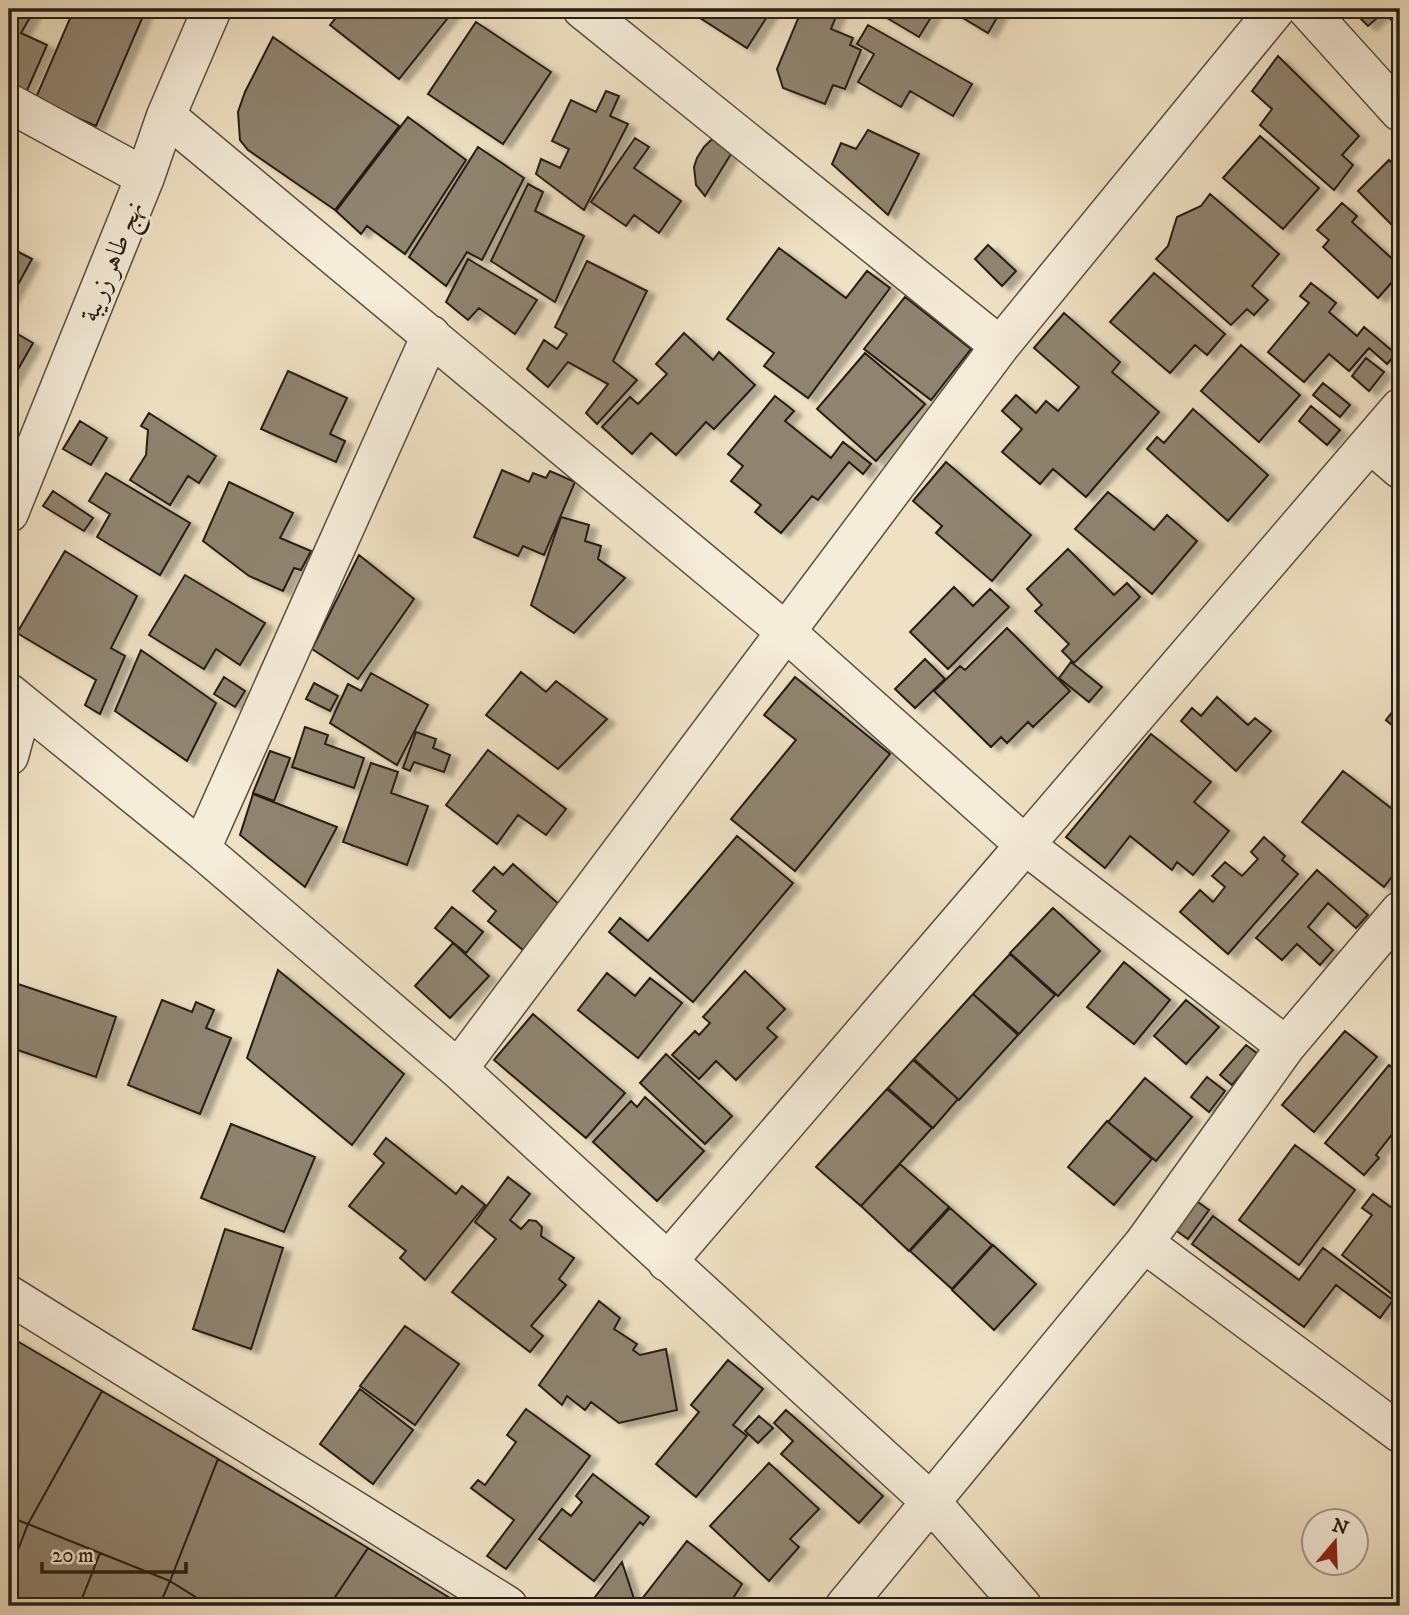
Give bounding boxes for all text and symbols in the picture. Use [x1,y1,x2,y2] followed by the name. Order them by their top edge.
[73,196,157,329] street label: نهج طاهر زريبة
[1300,1506,1370,1576] north arrow
[1329,1514,1352,1541] text: N
[42,1531,186,1575] scale bar
[52,1543,94,1569] text: 20 m

